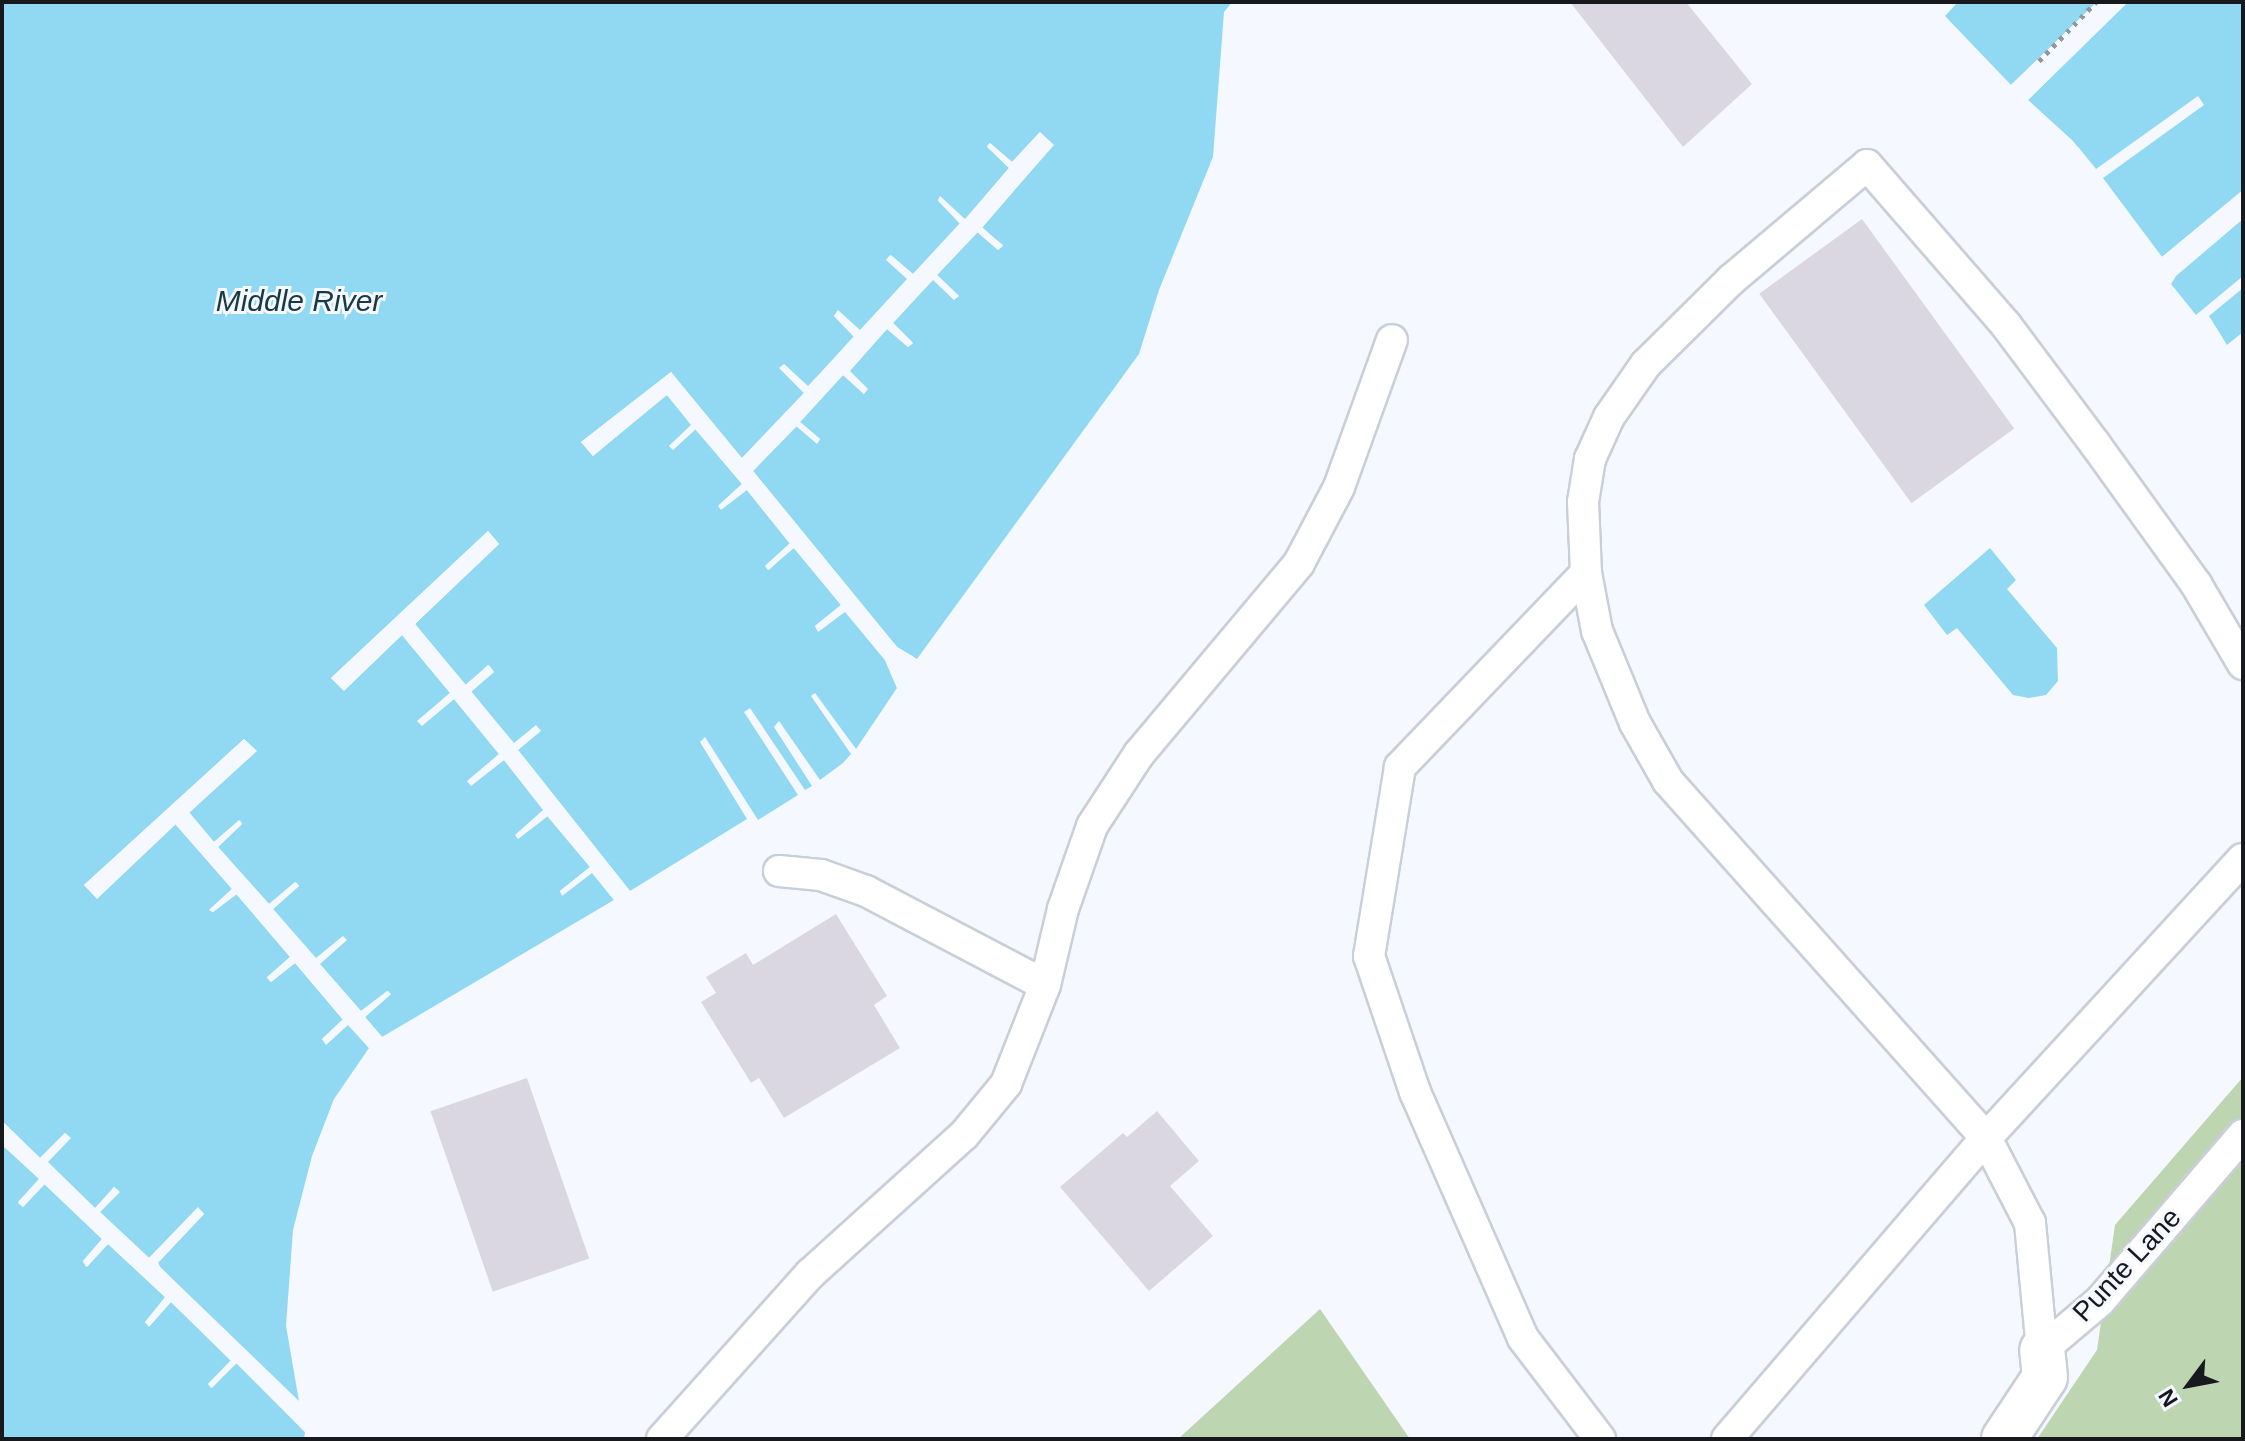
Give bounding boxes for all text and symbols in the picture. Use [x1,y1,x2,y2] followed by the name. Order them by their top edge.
[216,283,382,319] water label: Middle River
[2066,1201,2188,1329] street label: Punte Lane
[2149,1345,2229,1425] north arrow
[2153,1385,2183,1411] text: N

